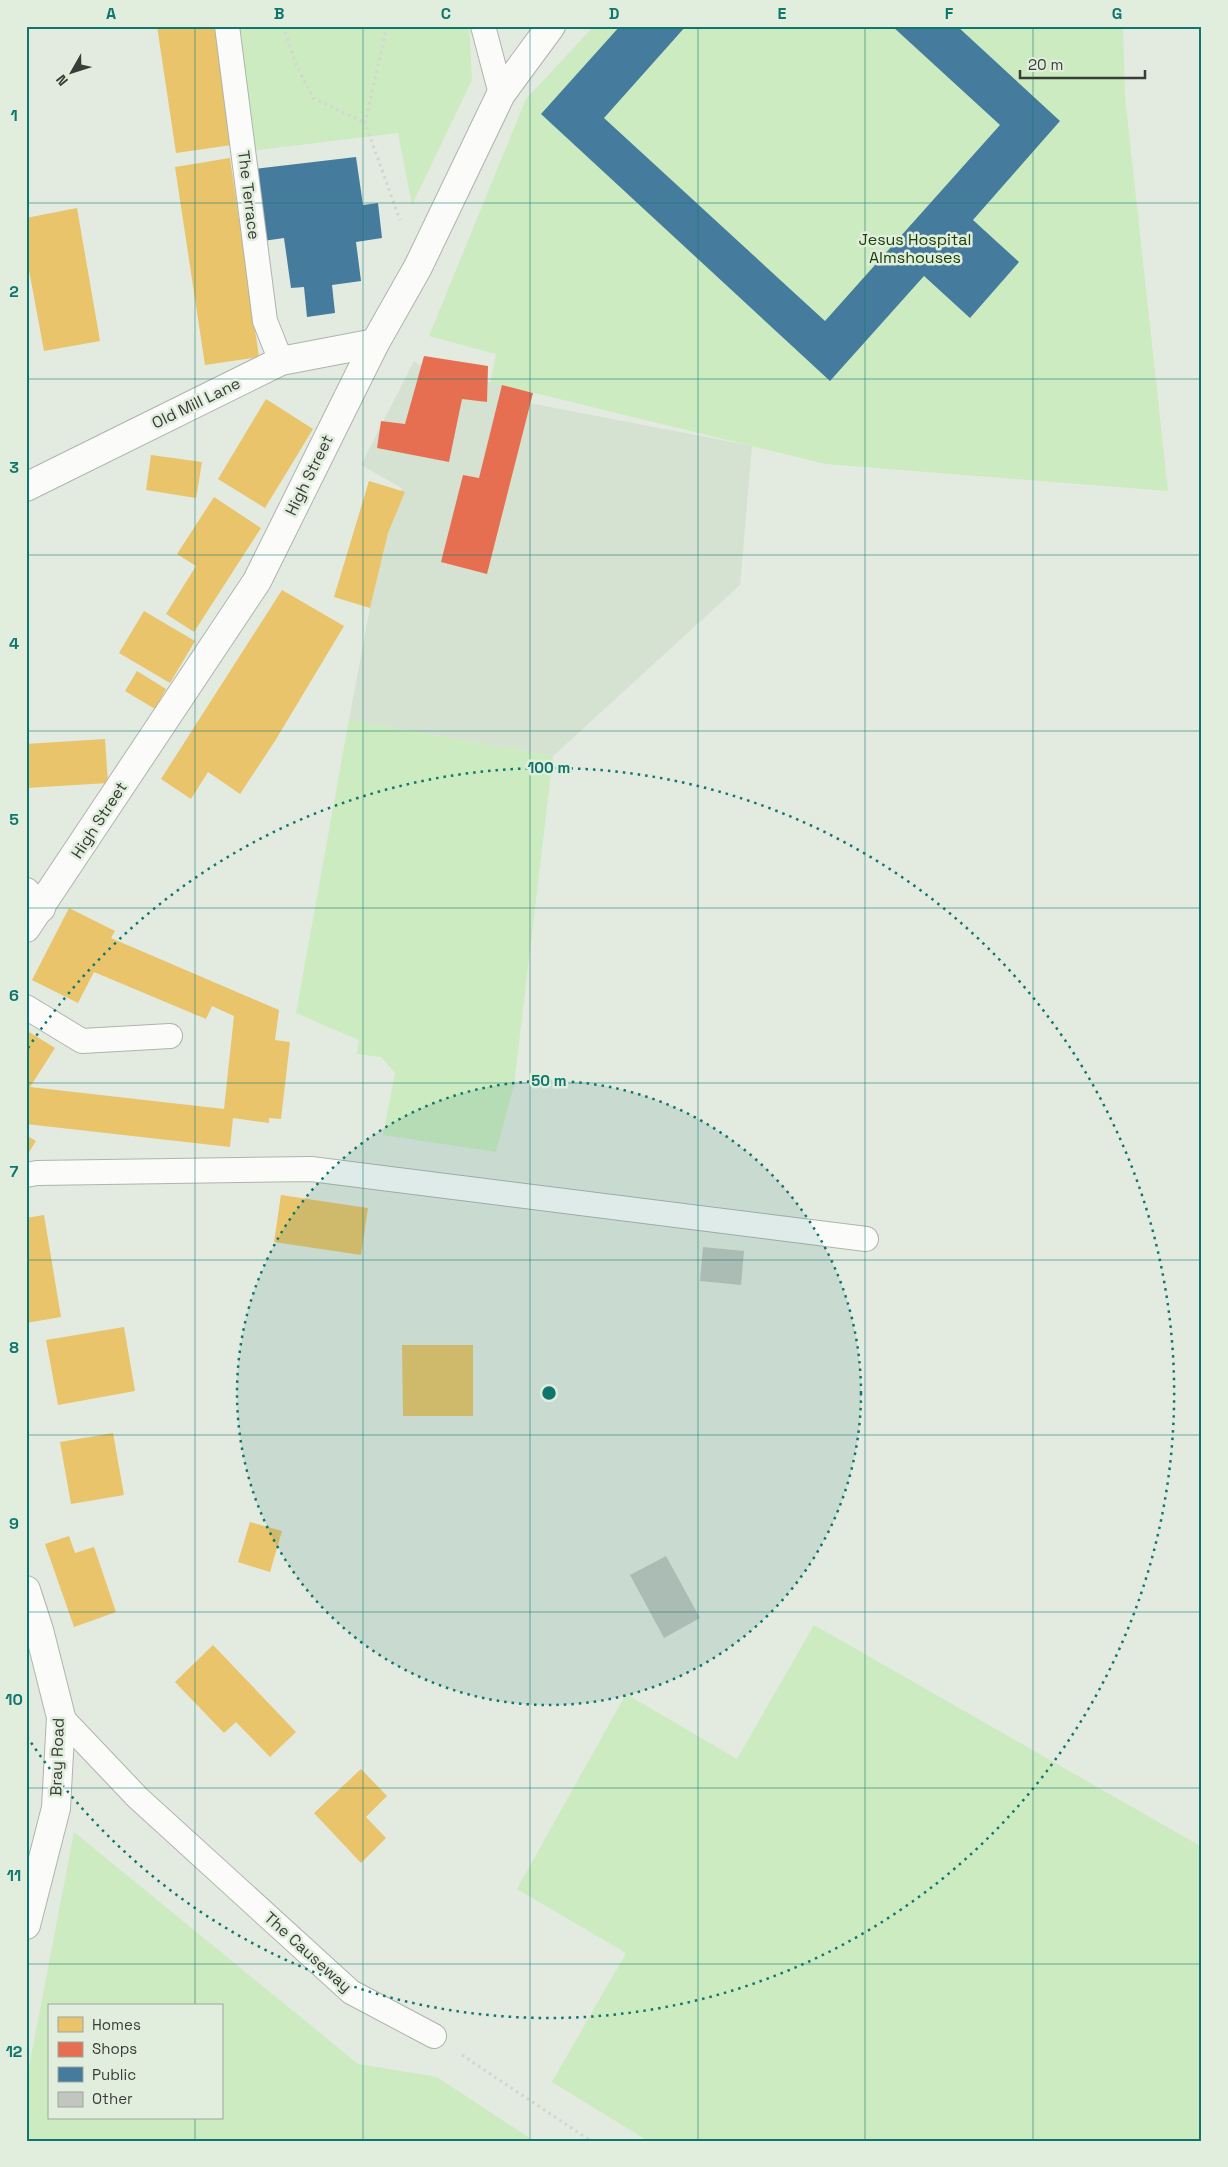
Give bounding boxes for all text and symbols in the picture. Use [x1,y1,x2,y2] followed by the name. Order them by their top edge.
[106,3,116,24] text: A
[274,3,284,24] text: B
[441,3,451,24] text: C
[609,3,619,24] text: D
[778,3,787,24] text: E
[945,3,954,24] text: F
[1112,3,1122,24] text: G
[48,48,98,98] north arrow
[1020,48,1146,80] scale bar
[1028,55,1063,74] text: 20 m
[52,71,72,89] text: N
[10,105,18,126] text: 1
[233,149,265,241] street label: The Terrace
[859,229,971,268] park label: Jesus Hospital Almshouses
[9,281,19,302] text: 2
[148,373,244,433] street label: Old Mill Lane
[280,431,338,519] street label: High Street
[9,457,19,478] text: 3
[9,633,19,654] text: 4
[528,758,570,777] text: 100 m
[66,778,132,862] street label: High Street
[9,809,19,830] text: 5
[9,985,19,1006] text: 6
[531,1071,567,1090] text: 50 m
[10,1161,19,1182] text: 7
[9,1337,19,1358] text: 8
[540,1384,558,1402] centre of rings
[9,1513,19,1534] text: 9
[5,1689,23,1710] text: 10
[45,1717,69,1797] street label: Bray Road
[7,1865,21,1886] text: 11
[260,1907,356,1997] street label: The Causeway
[48,2004,222,2120] legend
[92,2015,141,2034] text: Homes
[92,2039,137,2058] text: Shops
[6,2041,22,2062] text: 12
[92,2065,136,2084] text: Public
[92,2089,133,2108] text: Other

